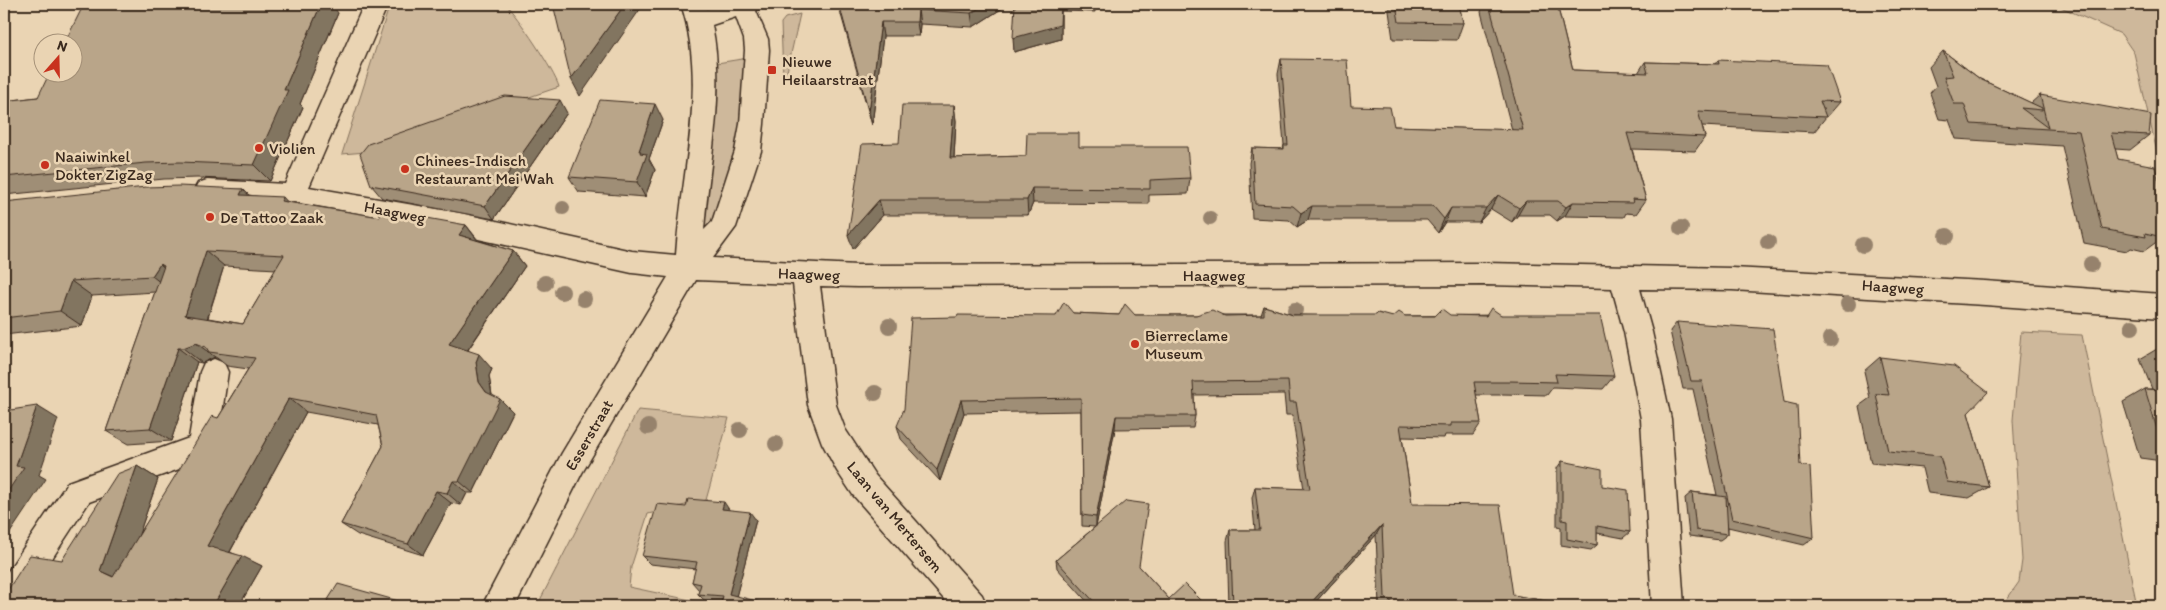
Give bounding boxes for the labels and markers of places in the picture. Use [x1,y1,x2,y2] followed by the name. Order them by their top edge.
[782,52,873,89] place label: Nieuwe Heilaarstraat
[766,64,778,76] marker: Nieuwe Heilaarstraat
[269,139,316,158] place label: Violien
[253,142,265,154] marker: Violien
[55,147,153,184] place label: Naaiwinkel Dokter ZigZag
[415,151,554,188] place label: Chinees-Indisch Restaurant Mei Wah
[39,159,51,171] marker: Naaiwinkel Dokter ZigZag
[399,163,411,175] marker: Chinees-Indisch Restaurant Mei Wah
[220,208,324,227] place label: De Tattoo Zaak
[204,211,216,223] marker: De Tattoo Zaak
[1145,326,1228,363] place label: Bierreclame Museum
[1129,338,1141,350] marker: Bierreclame Museum

